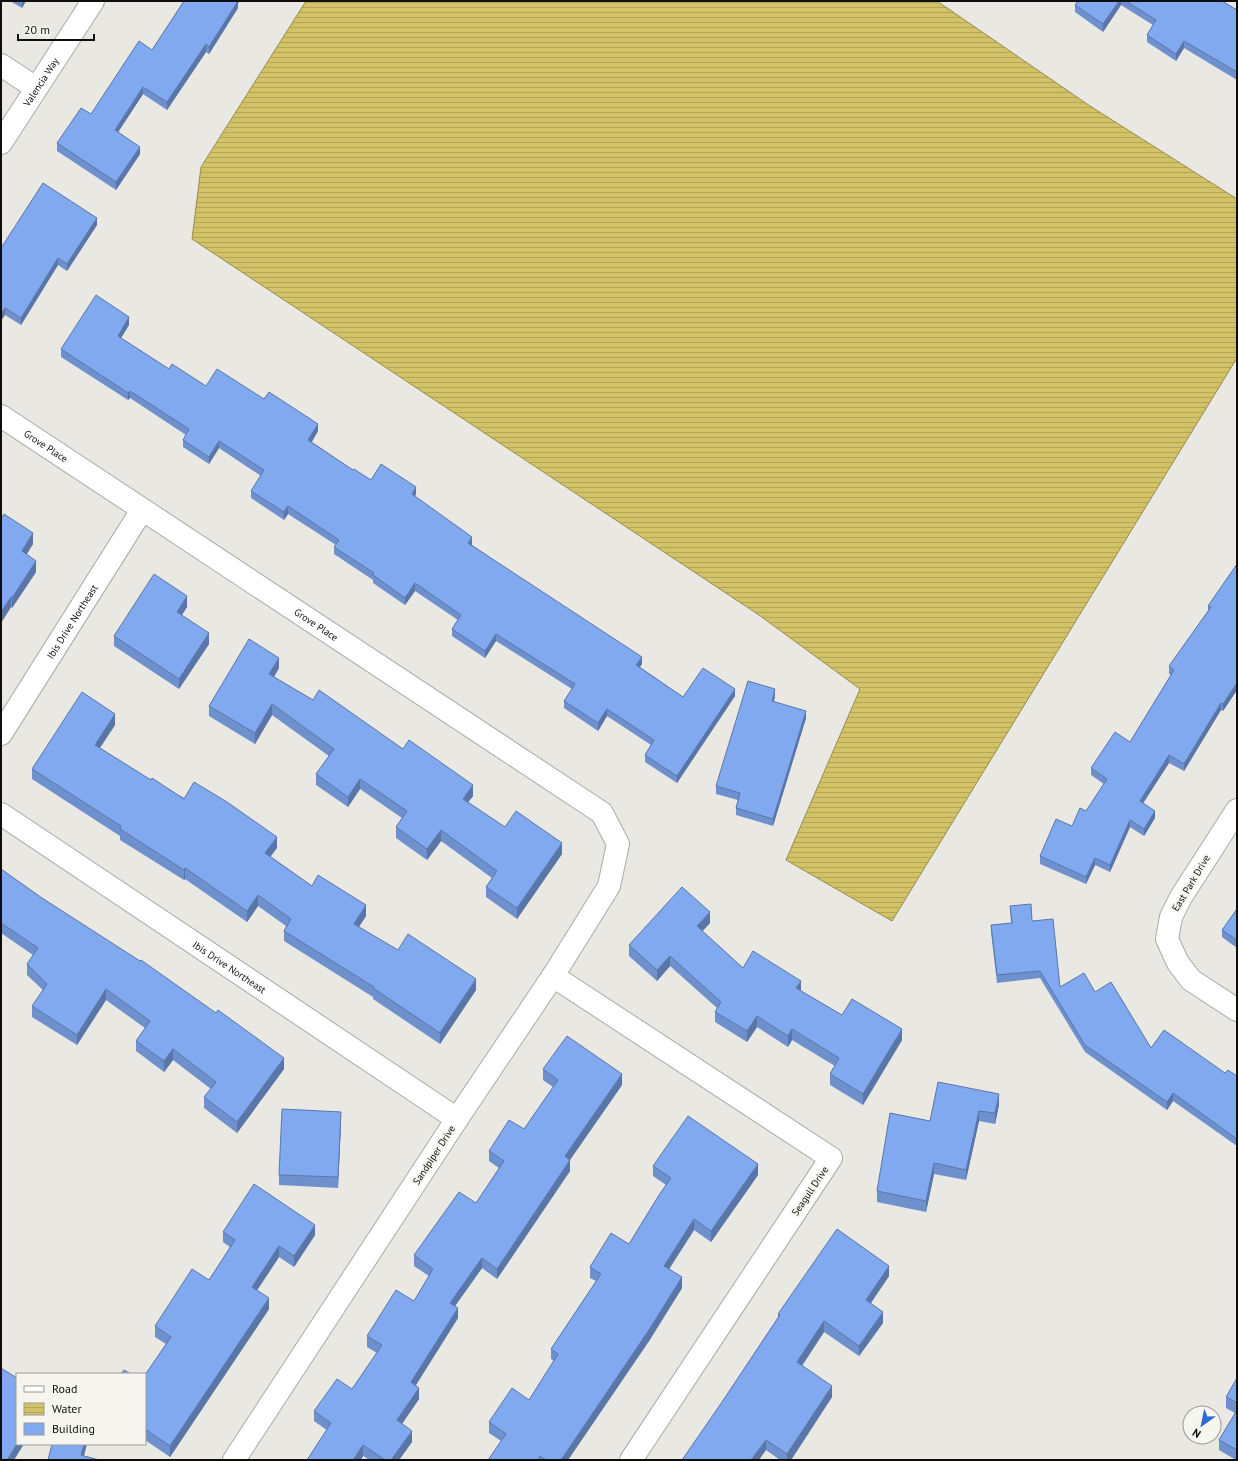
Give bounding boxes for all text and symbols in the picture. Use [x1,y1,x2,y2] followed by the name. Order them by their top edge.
[18,16,94,42] scale bar
[24,22,50,37] text: 20 m
[20,54,62,110] street label: Valencia Way
[22,427,71,465] street label: Grove Place
[44,581,100,661] street label: Ibis Drive Northeast
[292,605,341,644] street label: Grove Place
[1169,852,1213,914] street label: East Park Drive
[190,938,269,996] street label: Ibis Drive Northeast
[410,1123,458,1187] street label: Sandpiper Drive
[789,1164,831,1218] street label: Seagull Drive
[16,1373,146,1445] legend
[52,1381,77,1396] text: Road
[52,1401,82,1416] text: Water
[1182,1405,1222,1445] north arrow
[52,1421,95,1436] text: Building
[1190,1426,1203,1441] text: N

